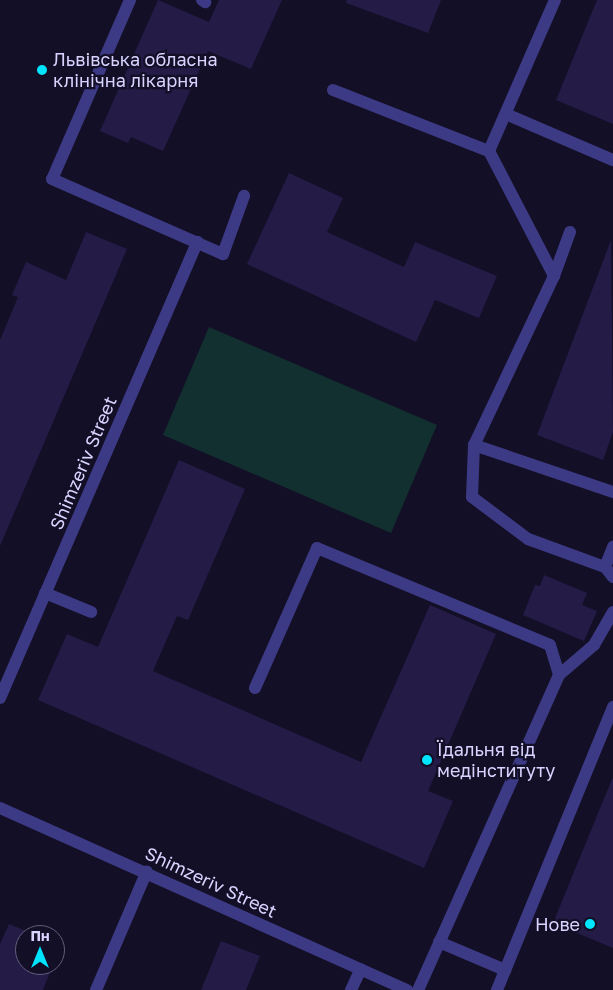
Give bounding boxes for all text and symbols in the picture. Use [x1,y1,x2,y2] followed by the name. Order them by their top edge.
[53,49,218,92] place label: Львівська обласна клінічна лікарня
[35,63,49,77] marker: Львівська обласна клінічна лікарня
[45,393,121,533] street label: Shimzeriv Street
[437,739,555,782] place label: Їдальня від медінституту
[421,754,433,766] marker: Їдальня від медінституту
[142,842,280,922] street label: Shimzeriv Street
[535,913,580,935] place label: Нове
[584,918,596,930] marker: Нове
[15,925,65,975] north arrow
[30,927,50,944] text: Пн

